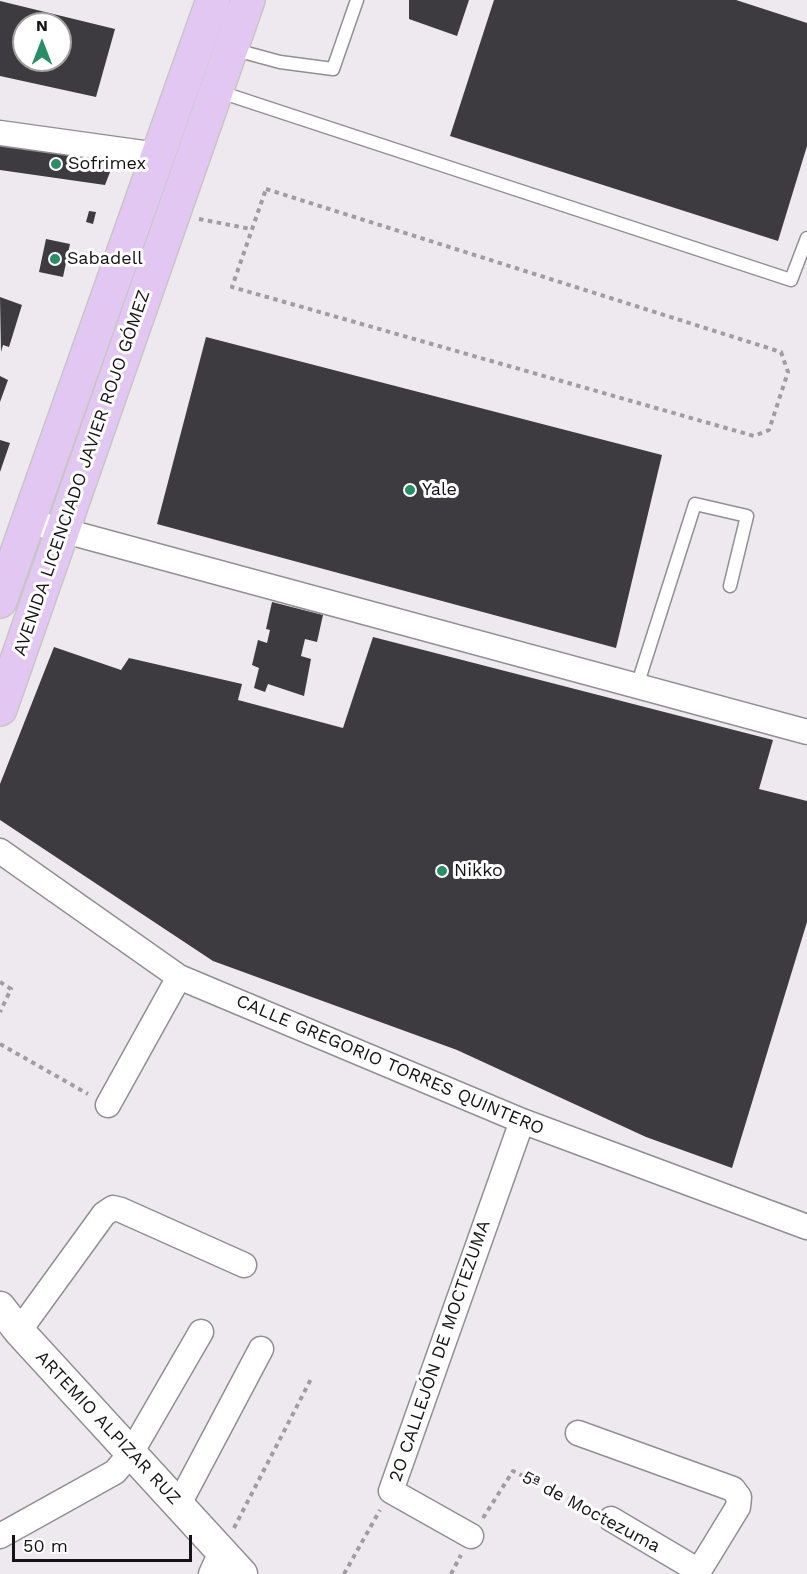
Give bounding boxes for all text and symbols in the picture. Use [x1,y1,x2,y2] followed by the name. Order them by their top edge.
[12,12,72,72] north arrow
[36,16,48,35] text: N
[68,153,146,175] place label: Sofrimex
[49,157,63,171] marker: Sofrimex
[67,248,143,270] place label: Sabadell
[48,252,62,266] marker: Sabadell
[9,287,155,659] street label: AVENIDA LICENCIADO JAVIER ROJO GÓMEZ
[422,479,457,501] place label: Yale
[403,483,417,497] marker: Yale
[454,860,503,882] place label: Nikko
[435,864,449,878] marker: Nikko
[233,990,547,1140] street label: CALLE GREGORIO TORRES QUINTERO
[385,1217,495,1485] street label: 2O CALLEJÓN DE MOCTEZUMA
[31,1347,185,1509] street label: ARTEMIO ALPIZAR RUZ
[518,1466,664,1558] street label: 5ª de Moctezuma
[15,1523,195,1561] scale bar
[23,1535,68,1556] text: 50 m

